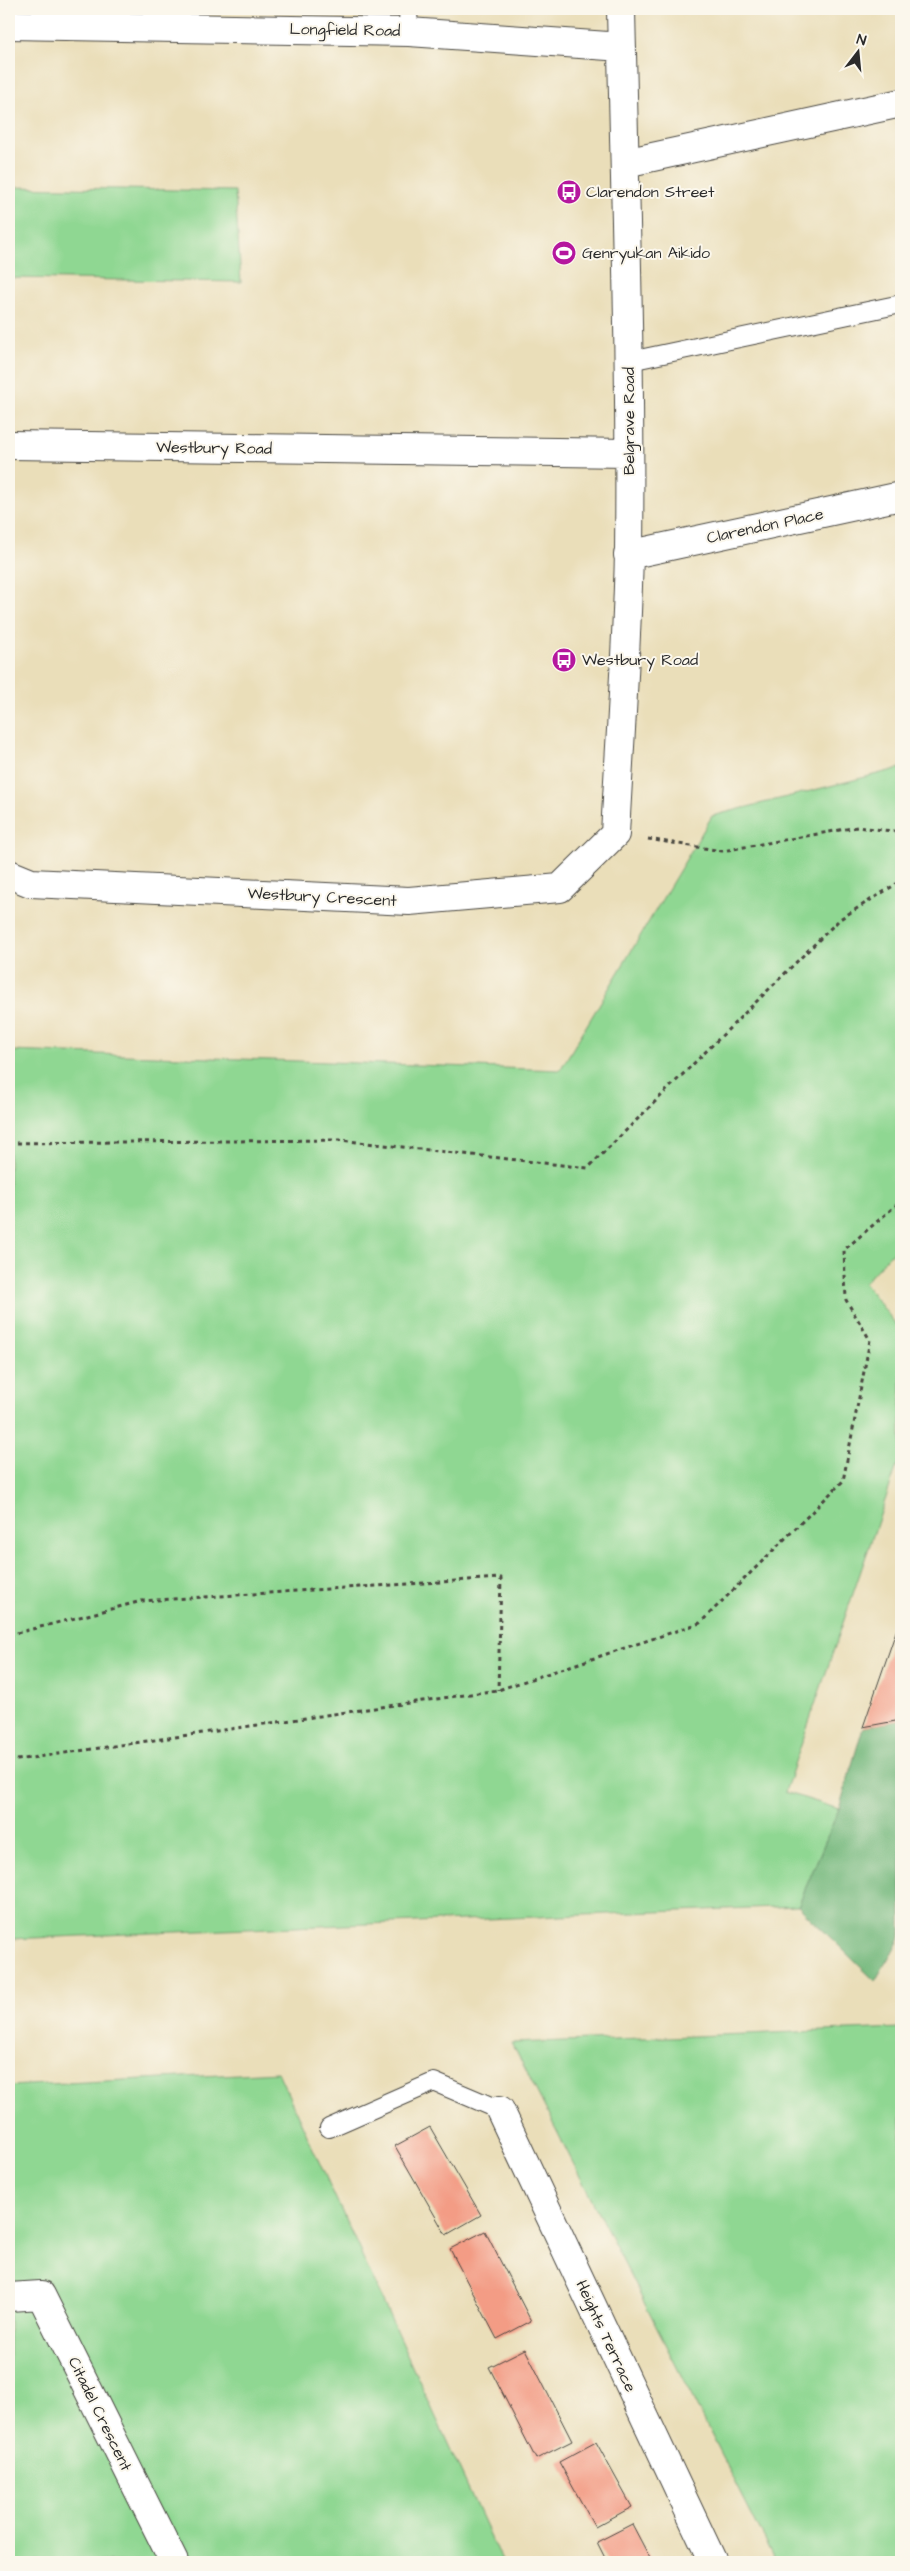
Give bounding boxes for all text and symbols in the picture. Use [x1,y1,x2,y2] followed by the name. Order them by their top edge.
[289,18,401,43] street label: Longfield Road
[832,28,882,78] north arrow
[854,30,868,51] text: N
[556,179,582,205] bus stop icon: Clarendon Street
[586,181,715,203] place label: Clarendon Street
[551,240,577,266] sports icon: Genryukan Aikido
[582,242,710,265] place label: Genryukan Aikido
[618,367,641,475] street label: Belgrave Road
[156,436,272,461] street label: Westbury Road
[705,503,826,549] street label: Clarendon Place
[551,647,577,673] bus stop icon: Westbury Road
[582,649,698,672] place label: Westbury Road
[247,882,398,913] street label: Westbury Crescent
[570,2276,642,2396] street label: Heights Terrace
[63,2353,137,2475] street label: Citadel Crescent

